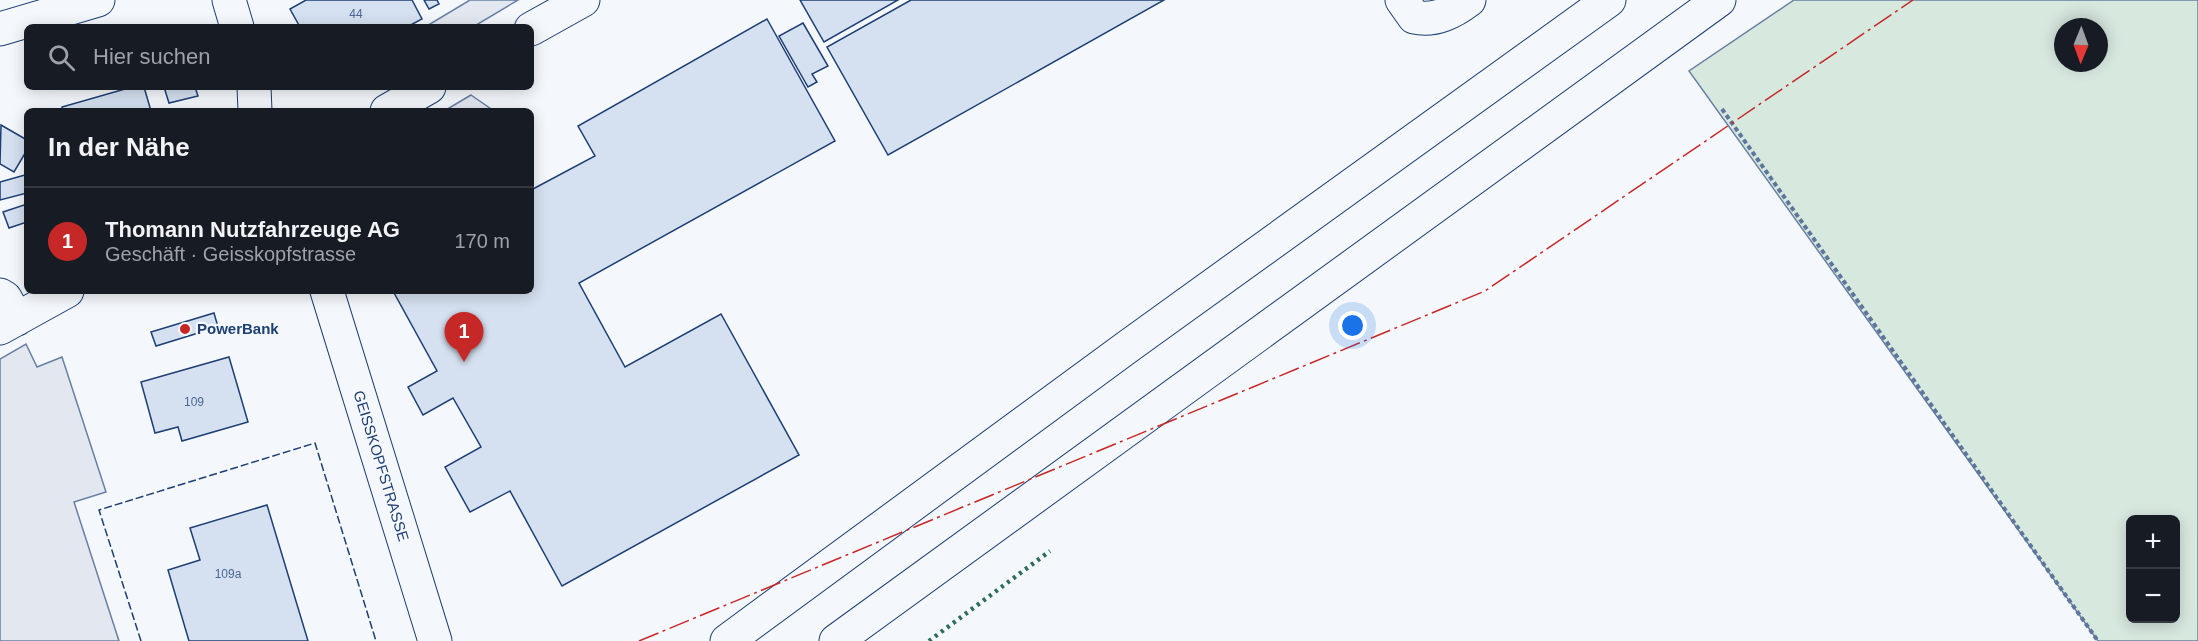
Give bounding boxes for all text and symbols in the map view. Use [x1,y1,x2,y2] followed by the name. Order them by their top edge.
[349,7,363,21] house number: 44
[2054,18,2108,72] north arrow
[24,24,534,90] search box
[45,41,78,74] icon: search
[93,44,210,69] text: Hier suchen
[48,132,190,162] text: In der Nähe
[105,217,400,242] text: Thomann Nutzfahrzeuge AG
[62,230,73,252] text: 1
[454,230,510,252] text: 170 m
[105,243,356,265] text: Geschäft · Geisskopfstrasse
[1338,311,1367,340] your location
[444,312,484,362] pin: 1
[197,320,279,337] place label: PowerBank
[178,322,192,336] marker: PowerBank
[350,388,413,543] street label: GEISSKOPFSTRASSE
[184,395,204,409] house number: 109
[2126,515,2180,623] map controls
[2126,515,2180,569] button: +
[215,567,242,581] house number: 109a
[2126,569,2180,623] button: −

